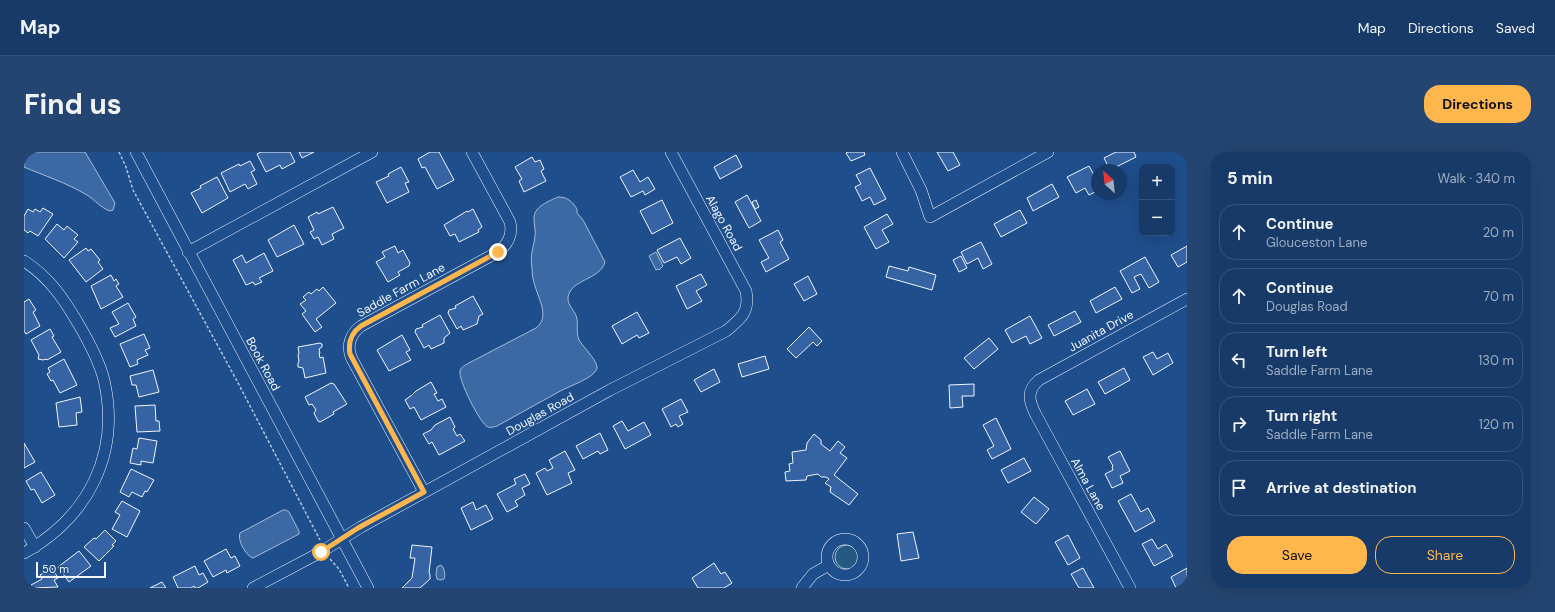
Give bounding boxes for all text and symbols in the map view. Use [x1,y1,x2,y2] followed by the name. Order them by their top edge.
[20,15,60,40] text: Map
[1358,19,1386,37] text: Map
[1408,19,1474,37] text: Directions
[1496,19,1535,37] text: Saved
[1424,85,1531,123] button: Directions
[24,86,122,123] text: Find us
[1091,164,1127,200] north arrow
[1139,164,1175,236] map controls
[1139,164,1175,200] button: +
[1227,167,1273,189] text: 5 min
[1438,170,1515,187] text: Walk · 340 m
[702,192,746,254] street label: Alago Road
[1139,200,1175,236] button: −
[1266,214,1334,234] text: Continue
[1228,221,1250,243] icon: ahead
[1483,224,1514,241] text: 20 m
[1266,234,1367,251] text: Glouceston Lane
[489,243,507,261] route end
[354,259,448,321] street label: Saddle Farm Lane
[1266,278,1334,298] text: Continue
[1228,285,1250,307] icon: ahead
[1483,288,1514,305] text: 70 m
[1266,298,1348,315] text: Douglas Road
[1066,306,1137,355] street label: Juanita Drive
[242,334,284,394] street label: Book Road
[1266,342,1327,362] text: Turn left
[1228,349,1250,371] icon: left
[1478,352,1514,369] text: 130 m
[1266,362,1373,379] text: Saddle Farm Lane
[503,389,577,439] street label: Douglas Road
[1266,406,1337,426] text: Turn right
[1228,413,1250,435] icon: right
[1479,416,1514,433] text: 120 m
[1266,426,1373,443] text: Saddle Farm Lane
[1067,455,1109,513] street label: Alma Lane
[1228,477,1250,499] icon: arrive
[1266,478,1417,498] text: Arrive at destination
[1227,536,1367,574] button: Save
[1375,536,1515,574] button: Share
[312,543,330,561] route start
[36,560,106,579] scale bar
[42,562,69,576] text: 50 m

